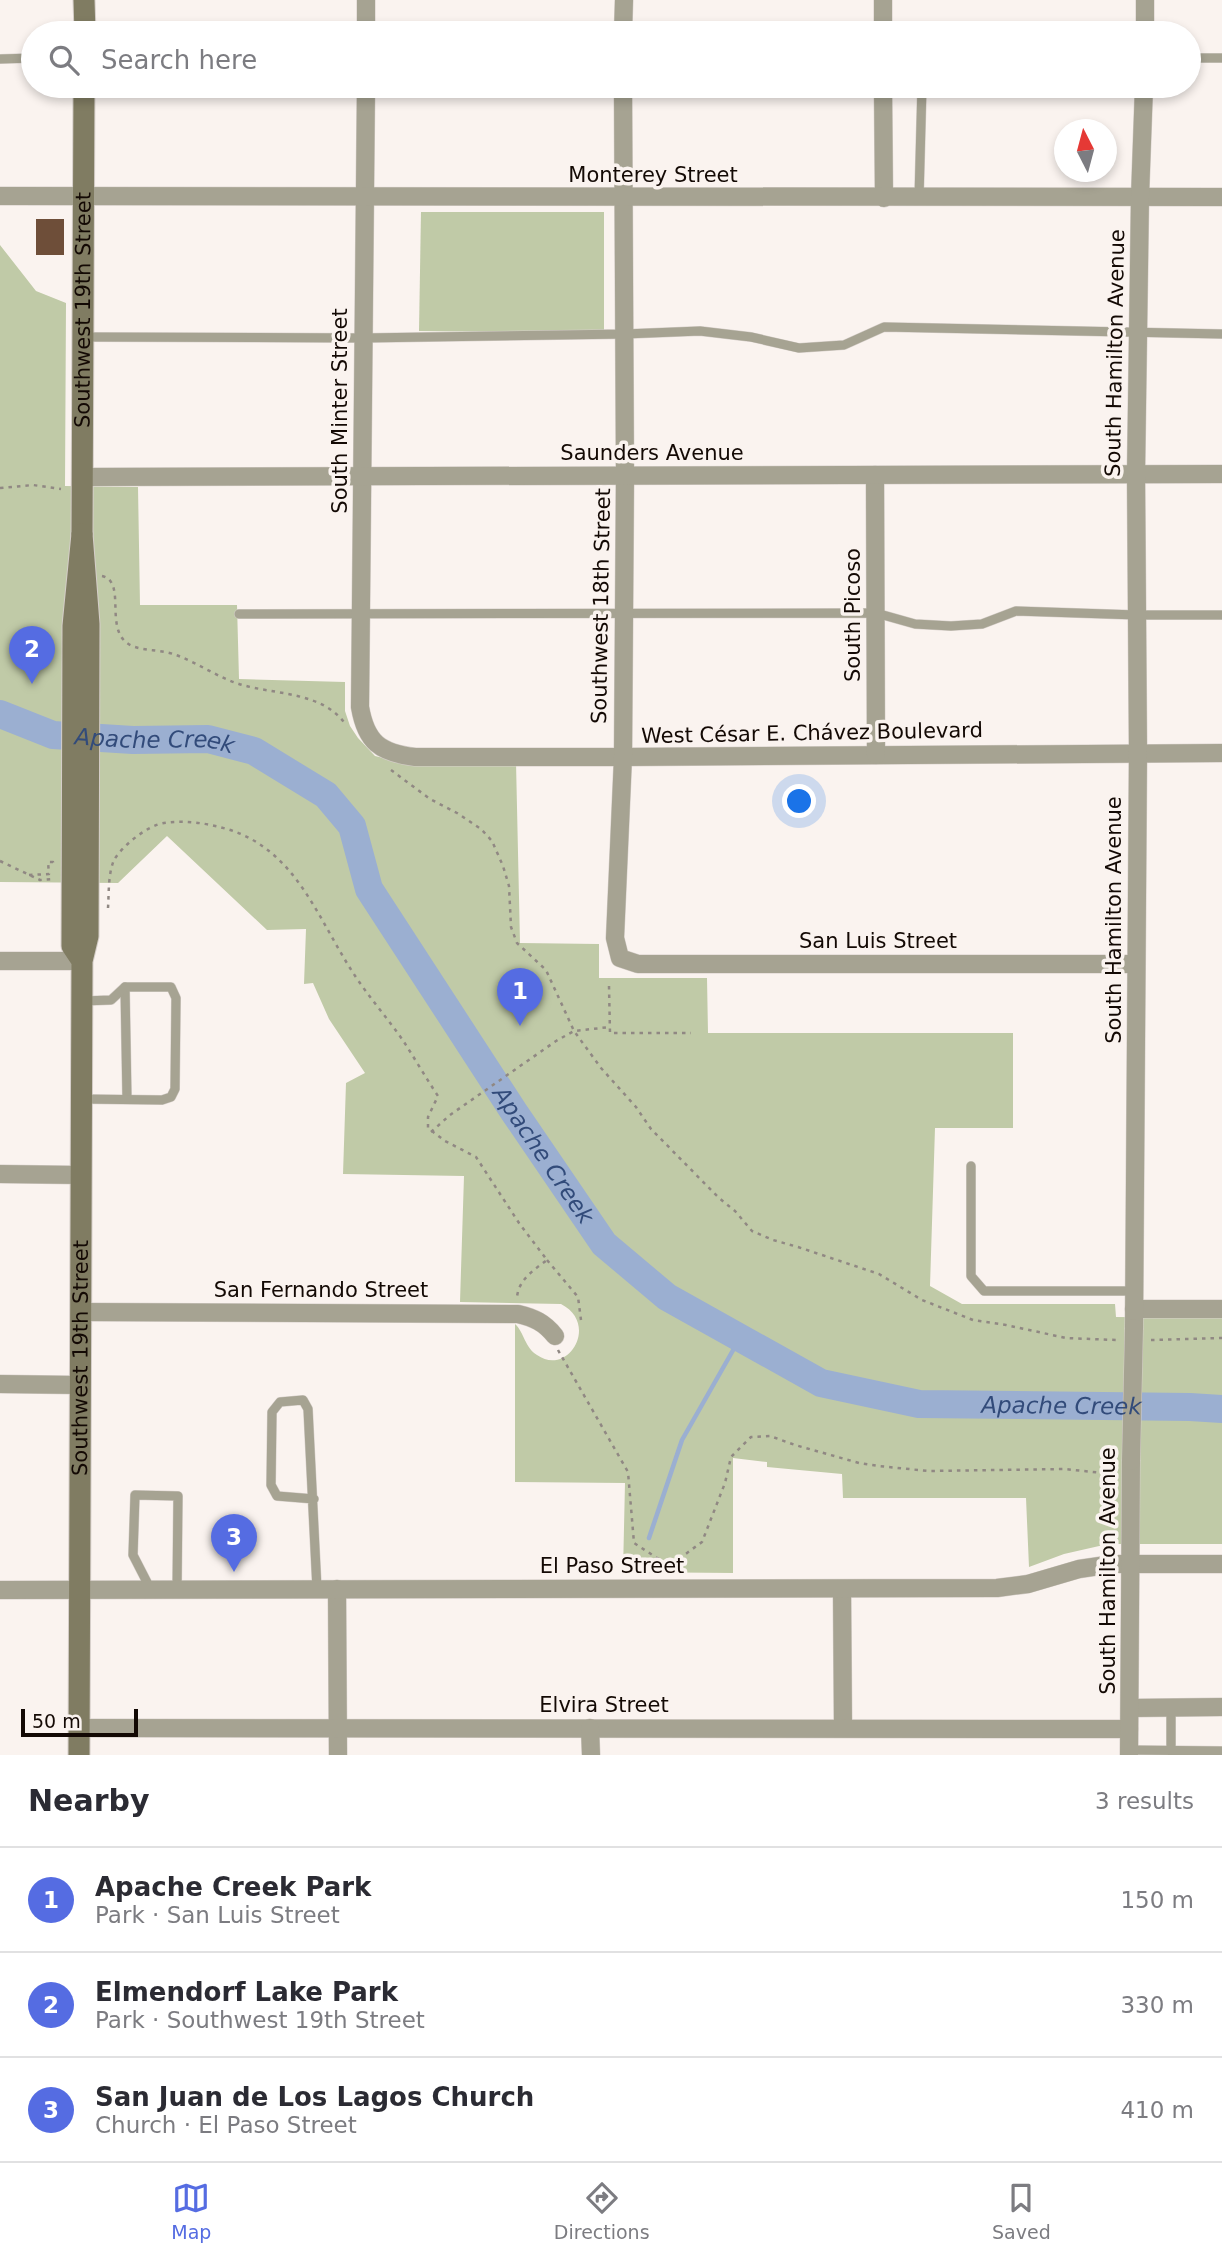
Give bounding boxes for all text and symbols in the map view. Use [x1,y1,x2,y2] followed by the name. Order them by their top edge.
[21,21,1201,98] search box
[45,41,83,79] icon: search
[101,45,257,75] text: Search here
[1054,119,1117,182] north arrow
[568,163,738,187] street label: Monterey Street
[70,192,96,428] street label: Southwest 19th Street
[1101,229,1129,477] street label: South Hamilton Avenue
[328,308,352,514] street label: South Minter Street
[560,441,744,465] street label: Saunders Avenue
[587,488,615,724] street label: Southwest 18th Street
[841,548,865,682] street label: South Picoso
[9,626,55,684] pin: 2
[641,718,983,748] street label: West César E. Chávez Boulevard
[72,723,239,759] water label: Apache Creek
[782,784,816,818] your location
[1102,796,1126,1044] street label: South Hamilton Avenue
[799,929,957,953] street label: San Luis Street
[497,968,543,1026] pin: 1
[487,1080,600,1230] water label: Apache Creek
[68,1240,93,1476] street label: Southwest 19th Street
[214,1278,428,1302] street label: San Fernando Street
[979,1392,1143,1419] water label: Apache Creek
[1096,1447,1120,1695] street label: South Hamilton Avenue
[211,1514,257,1572] pin: 3
[540,1554,684,1578] street label: El Paso Street
[539,1693,669,1717] street label: Elvira Street
[21,1706,138,1738] scale bar
[32,1710,81,1732] text: 50 m
[28,1783,150,1818] text: Nearby
[1095,1788,1194,1814] text: 3 results
[95,1872,371,1902] text: Apache Creek Park
[43,1887,59,1913] text: 1
[1120,1887,1194,1913] text: 150 m
[95,1902,340,1928] text: Park · San Luis Street
[95,1977,398,2007] text: Elmendorf Lake Park
[43,1992,59,2018] text: 2
[1120,1992,1194,2018] text: 330 m
[95,2007,425,2033] text: Park · Southwest 19th Street
[95,2082,534,2112] text: San Juan de Los Lagos Church
[43,2097,59,2123] text: 3
[1120,2097,1194,2123] text: 410 m
[95,2112,357,2138] text: Church · El Paso Street
[171,2179,211,2243] tab: Map
[554,2179,650,2243] tab: Directions
[992,2179,1051,2243] tab: Saved

